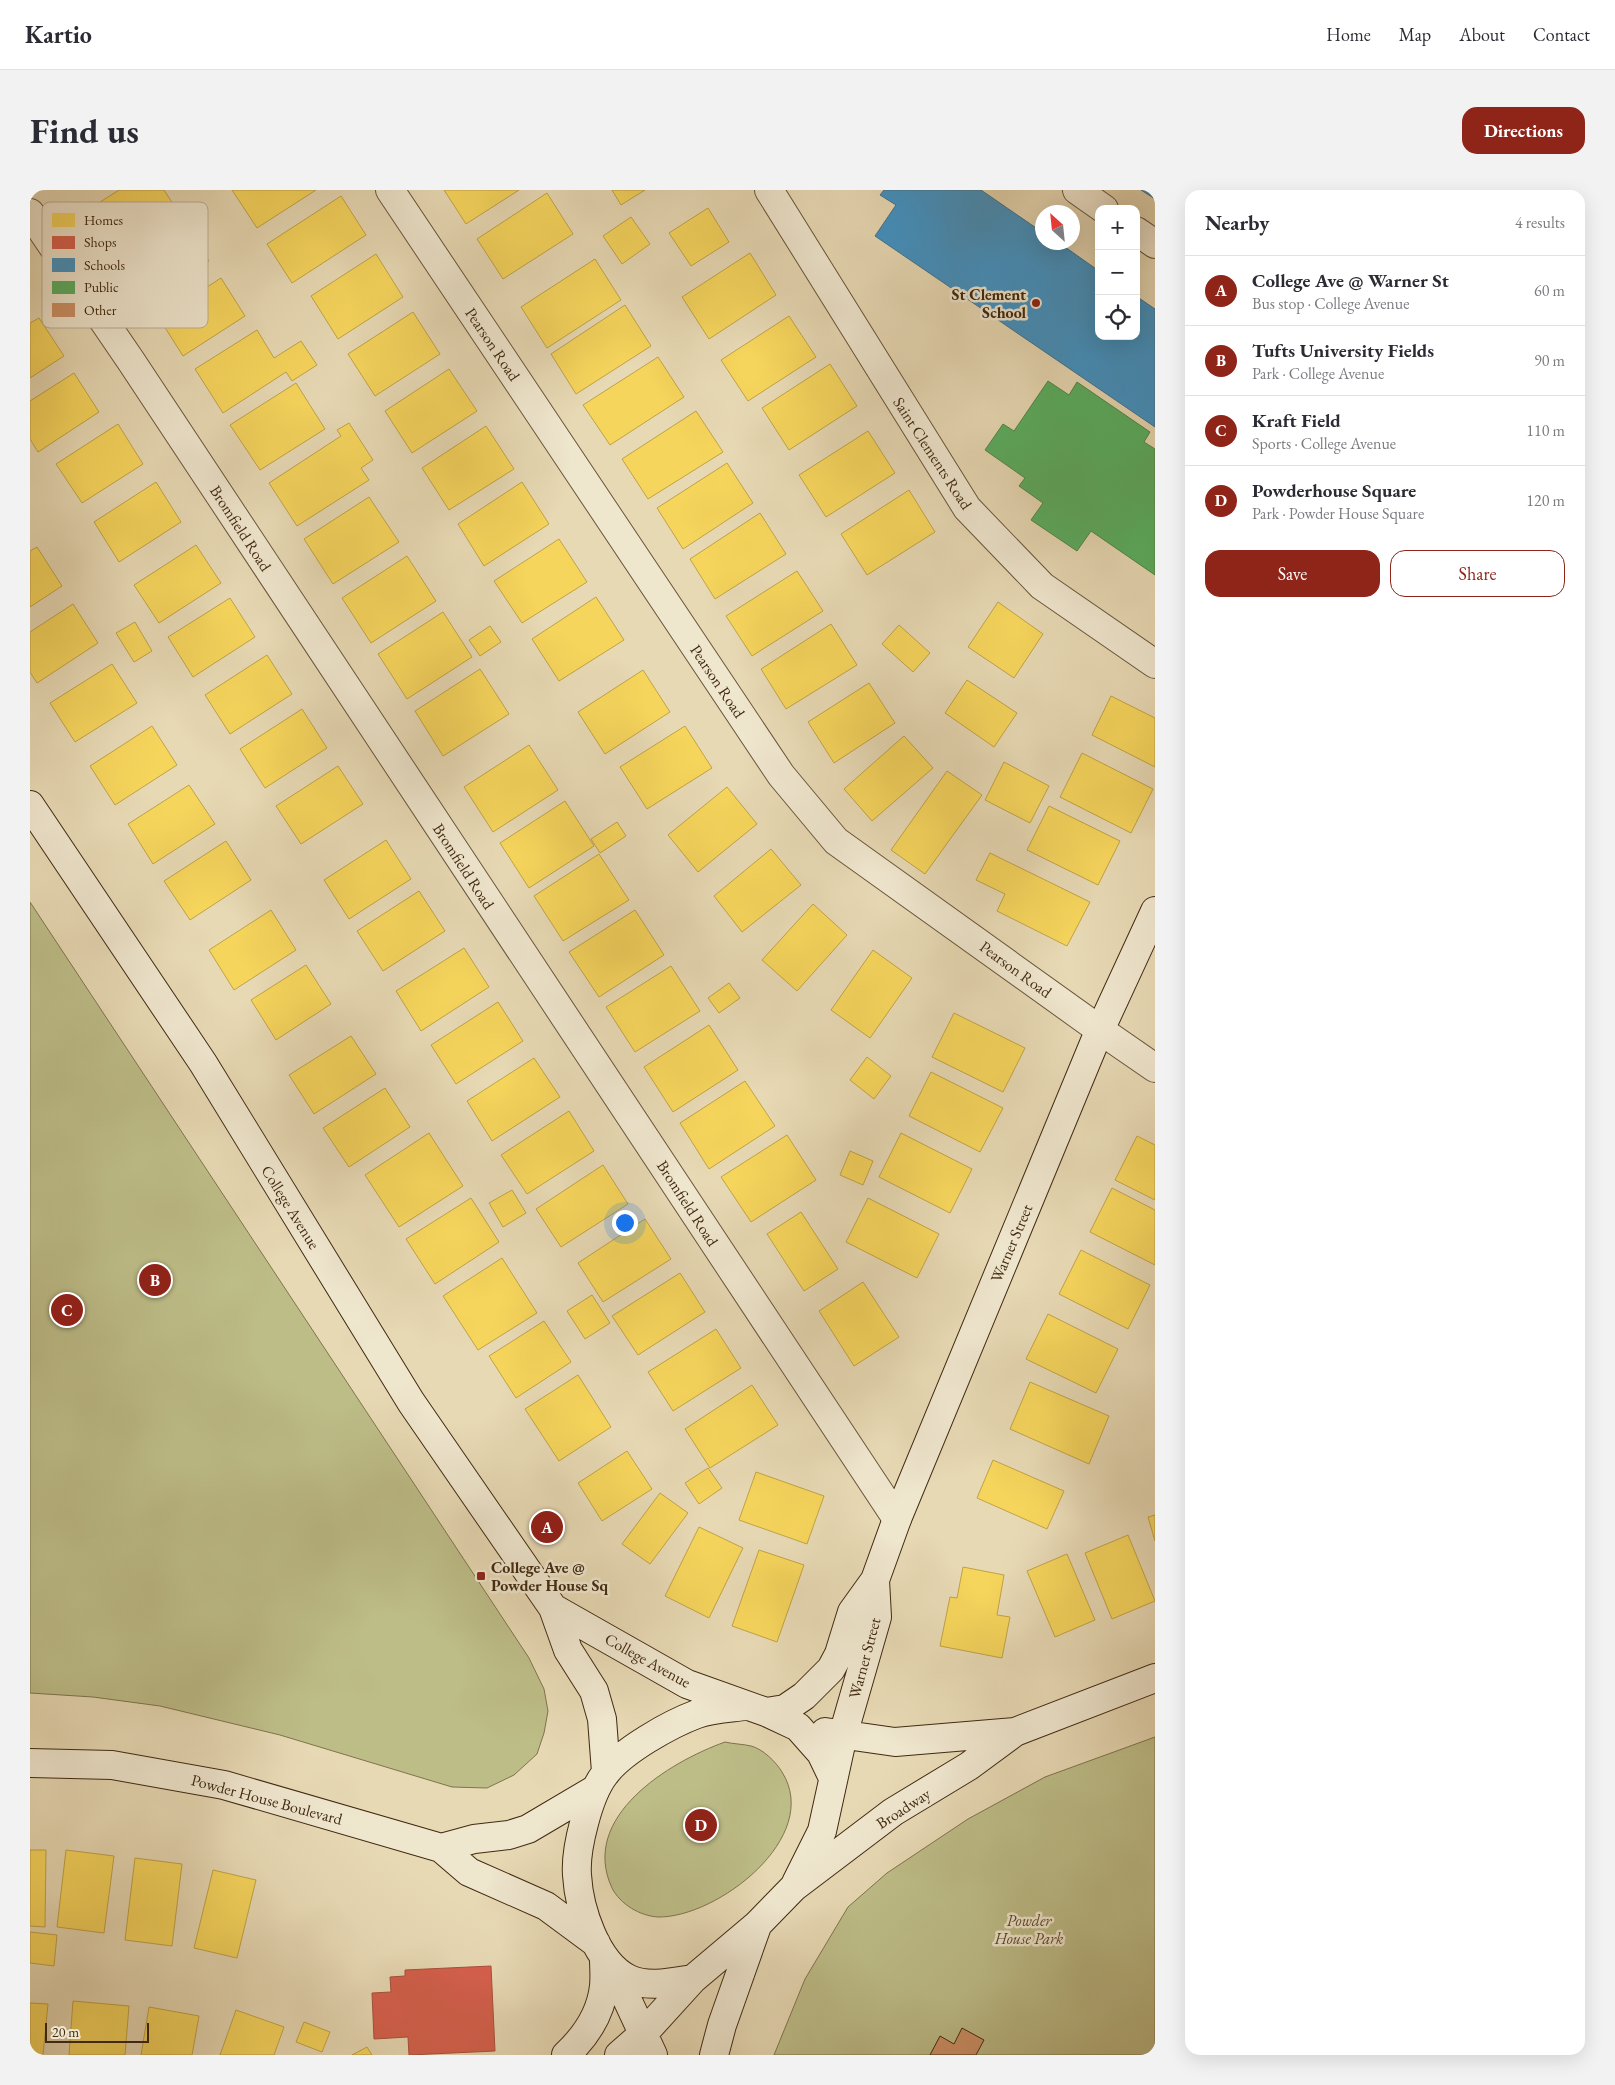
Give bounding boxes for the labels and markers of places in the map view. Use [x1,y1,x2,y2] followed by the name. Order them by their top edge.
[952,284,1026,323] place label: St Clement School
[1030,297,1042,309] marker: St Clement School
[139,1261,171,1299] pin: B
[51,1291,83,1329] pin: C
[531,1508,563,1546] pin: A
[491,1557,608,1596] place label: College Ave @ Powder House Sq
[475,1570,487,1582] marker: College Ave @ Powder House Sq
[685,1806,717,1844] pin: D

